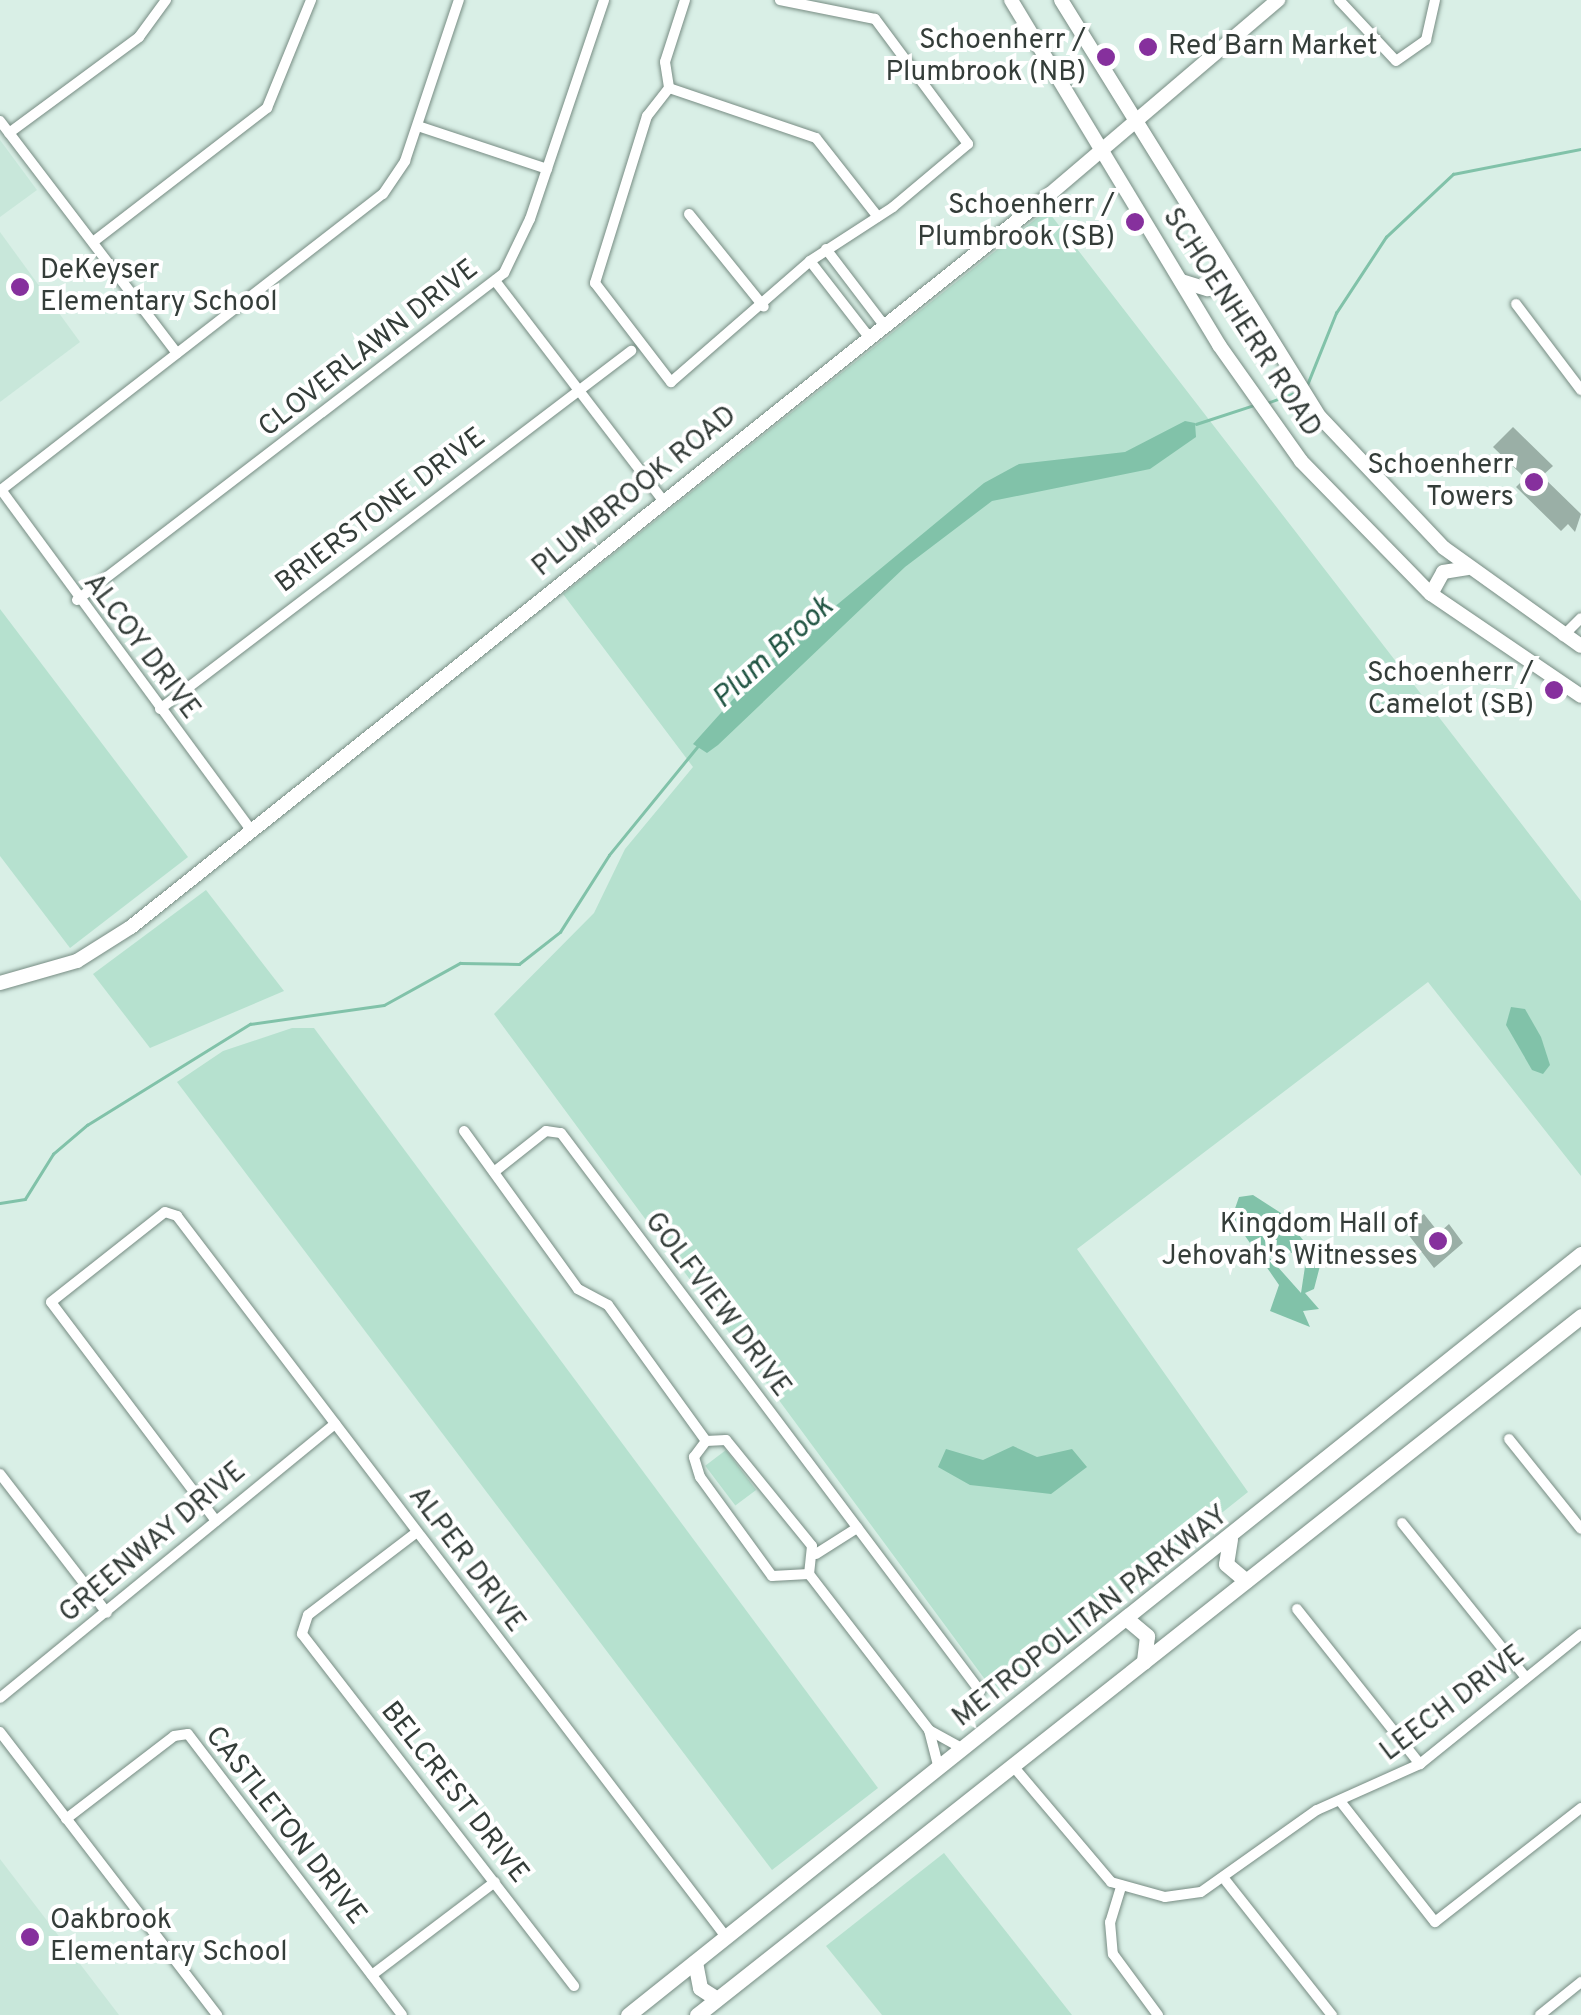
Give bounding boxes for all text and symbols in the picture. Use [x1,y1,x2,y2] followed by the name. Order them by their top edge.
[885,24,1086,90] place label: Schoenherr / Plumbrook (NB)
[1168,30,1378,64] place label: Red Barn Market
[1137,36,1159,58] marker: Red Barn Market
[1095,46,1117,68] marker: Schoenherr / Plumbrook (NB)
[917,189,1115,255] place label: Schoenherr / Plumbrook (SB)
[1154,202,1328,444] street label: SCHOENHERR ROAD
[1124,211,1146,233] marker: Schoenherr / Plumbrook (SB)
[253,253,485,445] street label: CLOVERLAWN DRIVE
[40,254,278,320] place label: DeKeyser Elementary School
[9,276,31,298] marker: DeKeyser Elementary School
[526,399,744,585] street label: PLUMBROOK ROAD
[269,421,493,601] street label: BRIERSTONE DRIVE
[1367,449,1514,515] place label: Schoenherr Towers
[1523,471,1545,493] marker: Schoenherr Towers
[75,567,207,727] street label: ALCOY DRIVE
[706,590,842,718] water label: Plum Brook
[1367,657,1534,723] place label: Schoenherr / Camelot (SB)
[1543,679,1565,701] marker: Schoenherr / Camelot (SB)
[636,1206,798,1404] street label: GOLFVIEW DRIVE
[1161,1208,1418,1274] place label: Kingdom Hall of Jehovah's Witnesses
[1427,1230,1449,1252] marker: Kingdom Hall of Jehovah's Witnesses
[53,1455,253,1631] street label: GREENWAY DRIVE
[400,1481,532,1639] street label: ALPER DRIVE
[947,1499,1235,1735] street label: METROPOLITAN PARKWAY
[1374,1639,1532,1769] street label: LEECH DRIVE
[372,1695,536,1891] street label: BELCREST DRIVE
[197,1720,373,1932] street label: CASTLETON DRIVE
[50,1904,288,1970] place label: Oakbrook Elementary School
[19,1926,41,1948] marker: Oakbrook Elementary School

